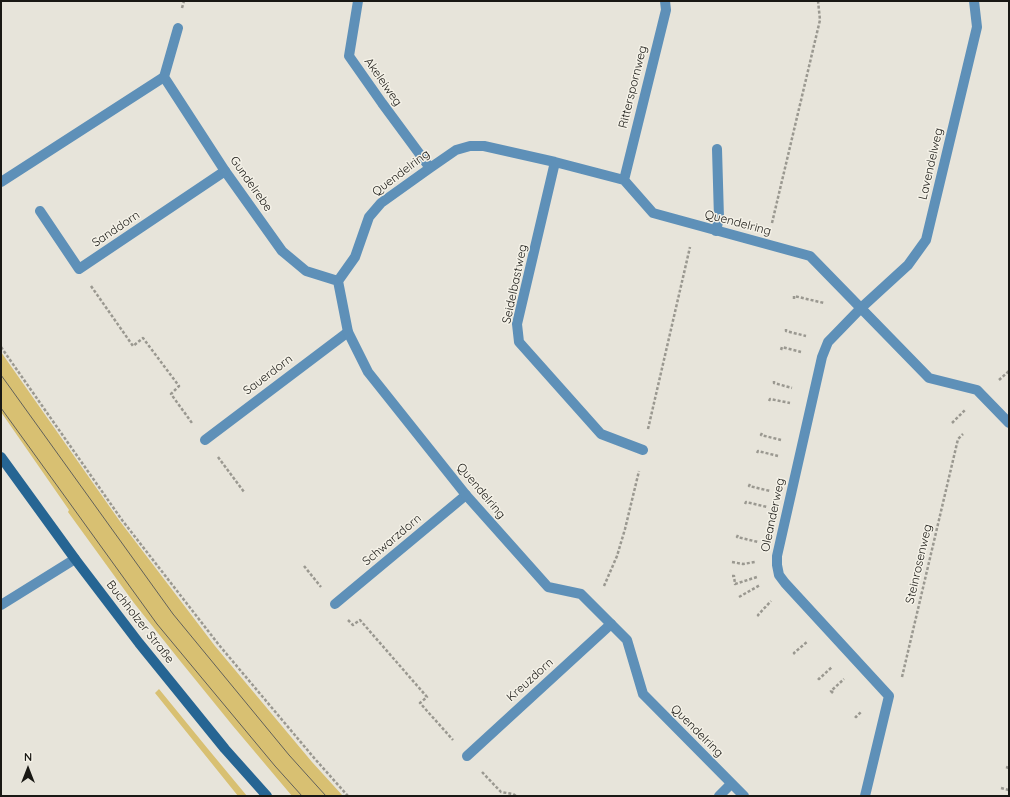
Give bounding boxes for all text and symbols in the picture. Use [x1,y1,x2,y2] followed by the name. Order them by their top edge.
[616,44,650,130] street label: Ritterspornweg
[361,55,405,109] street label: Akeleiweg
[916,127,946,201] street label: Lavendelweg
[369,147,433,199] street label: Quendelring
[227,154,275,214] street label: Gundelrebe
[703,207,773,239] street label: Quendelring
[89,208,143,250] street label: Sanddorn
[500,243,530,325] street label: Seidelbastweg
[241,352,295,398] street label: Sauerdorn
[454,460,508,522] street label: Quendelring
[758,477,788,553] street label: Oleanderweg
[360,511,424,569] street label: Schwarzdorn
[903,523,935,605] street label: Steinrosenweg
[103,578,177,666] street label: Buchholzer Straße
[504,655,556,705] street label: Kreuzdorn
[668,702,726,760] street label: Quendelring
[8,749,48,789] north arrow
[24,750,32,764] text: N

